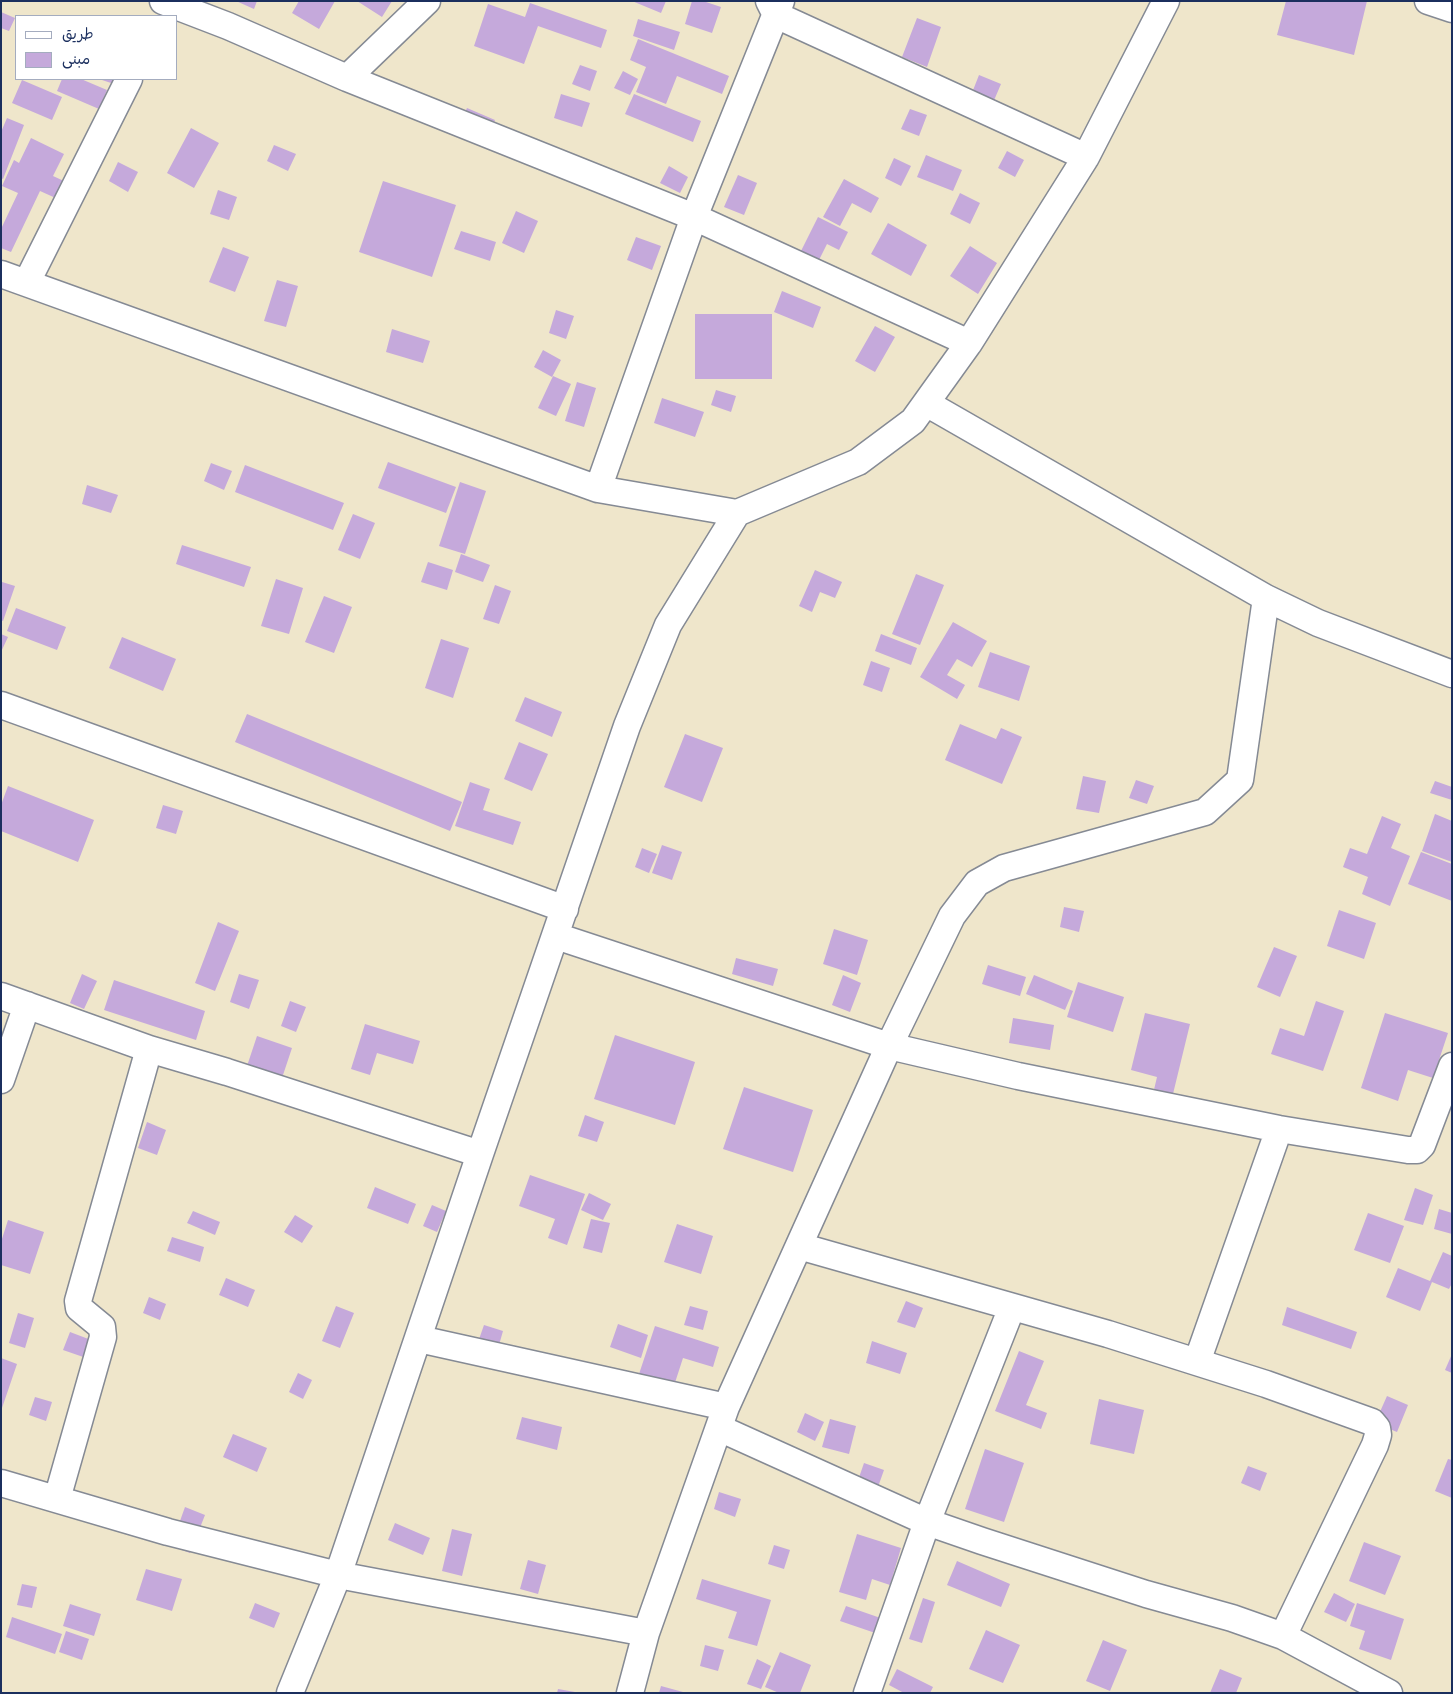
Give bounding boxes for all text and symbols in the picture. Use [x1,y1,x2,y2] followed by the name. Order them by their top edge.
[15,15,178,80] legend
[62,24,94,46] text: طريق
[62,49,90,71] text: مبنى

